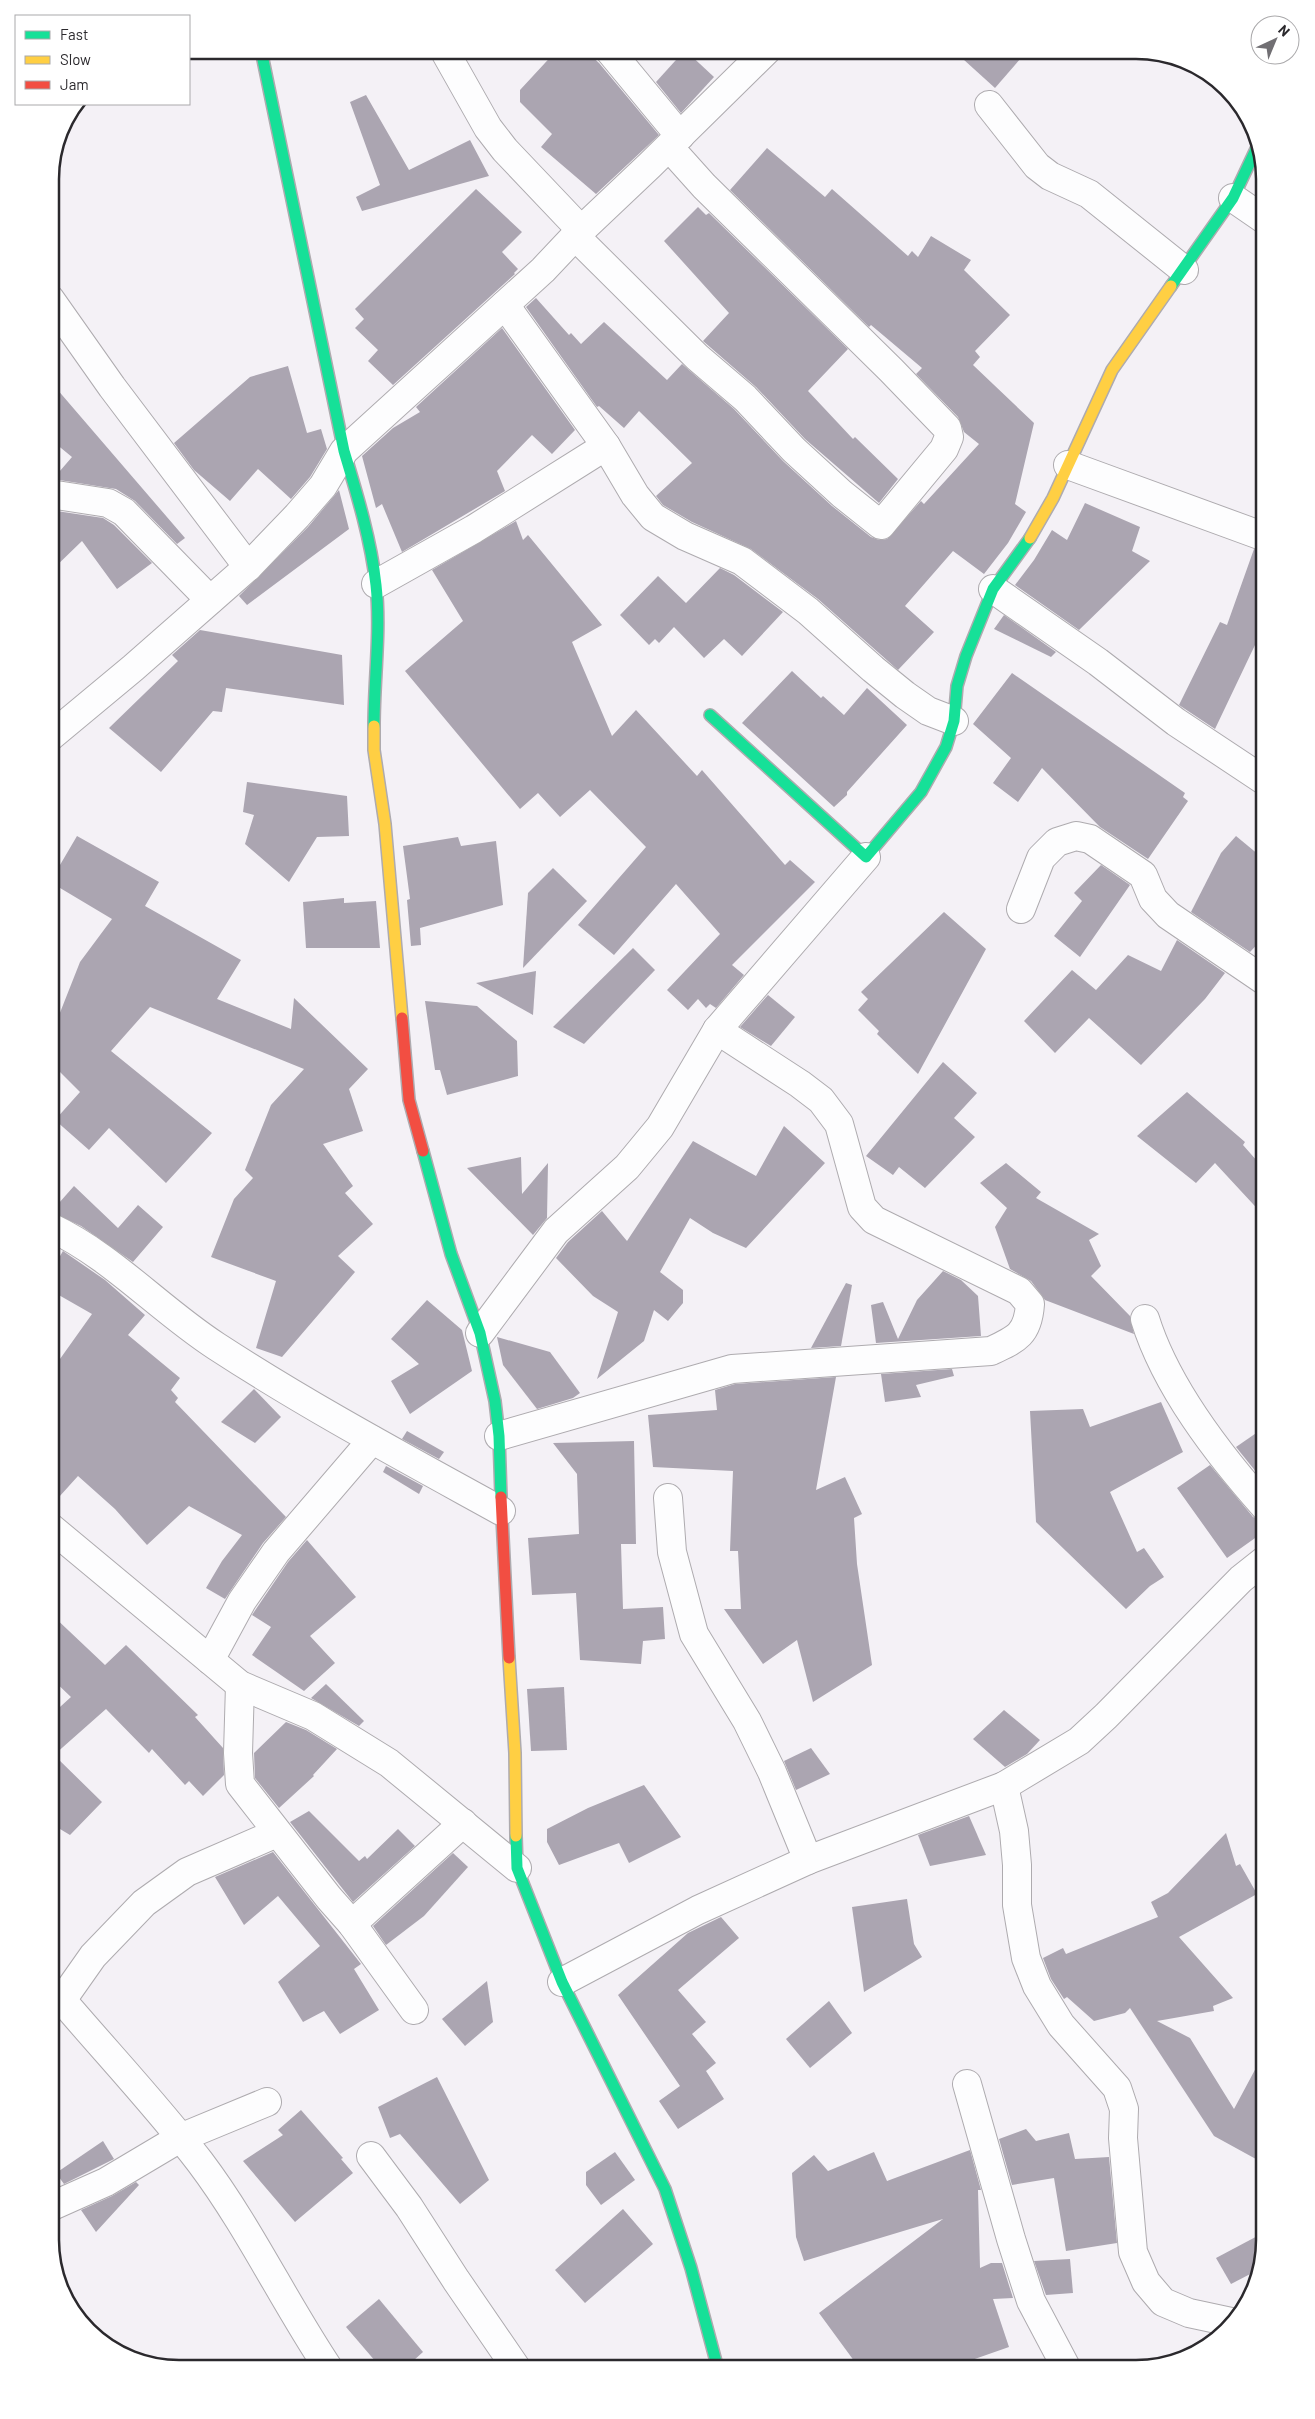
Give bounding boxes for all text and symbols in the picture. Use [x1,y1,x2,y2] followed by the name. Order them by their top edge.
[15,15,190,105] legend
[1250,15,1300,65] north arrow
[1275,21,1294,40] text: N
[60,25,88,43] text: Fast
[60,50,91,68] text: Slow
[60,75,89,93] text: Jam

